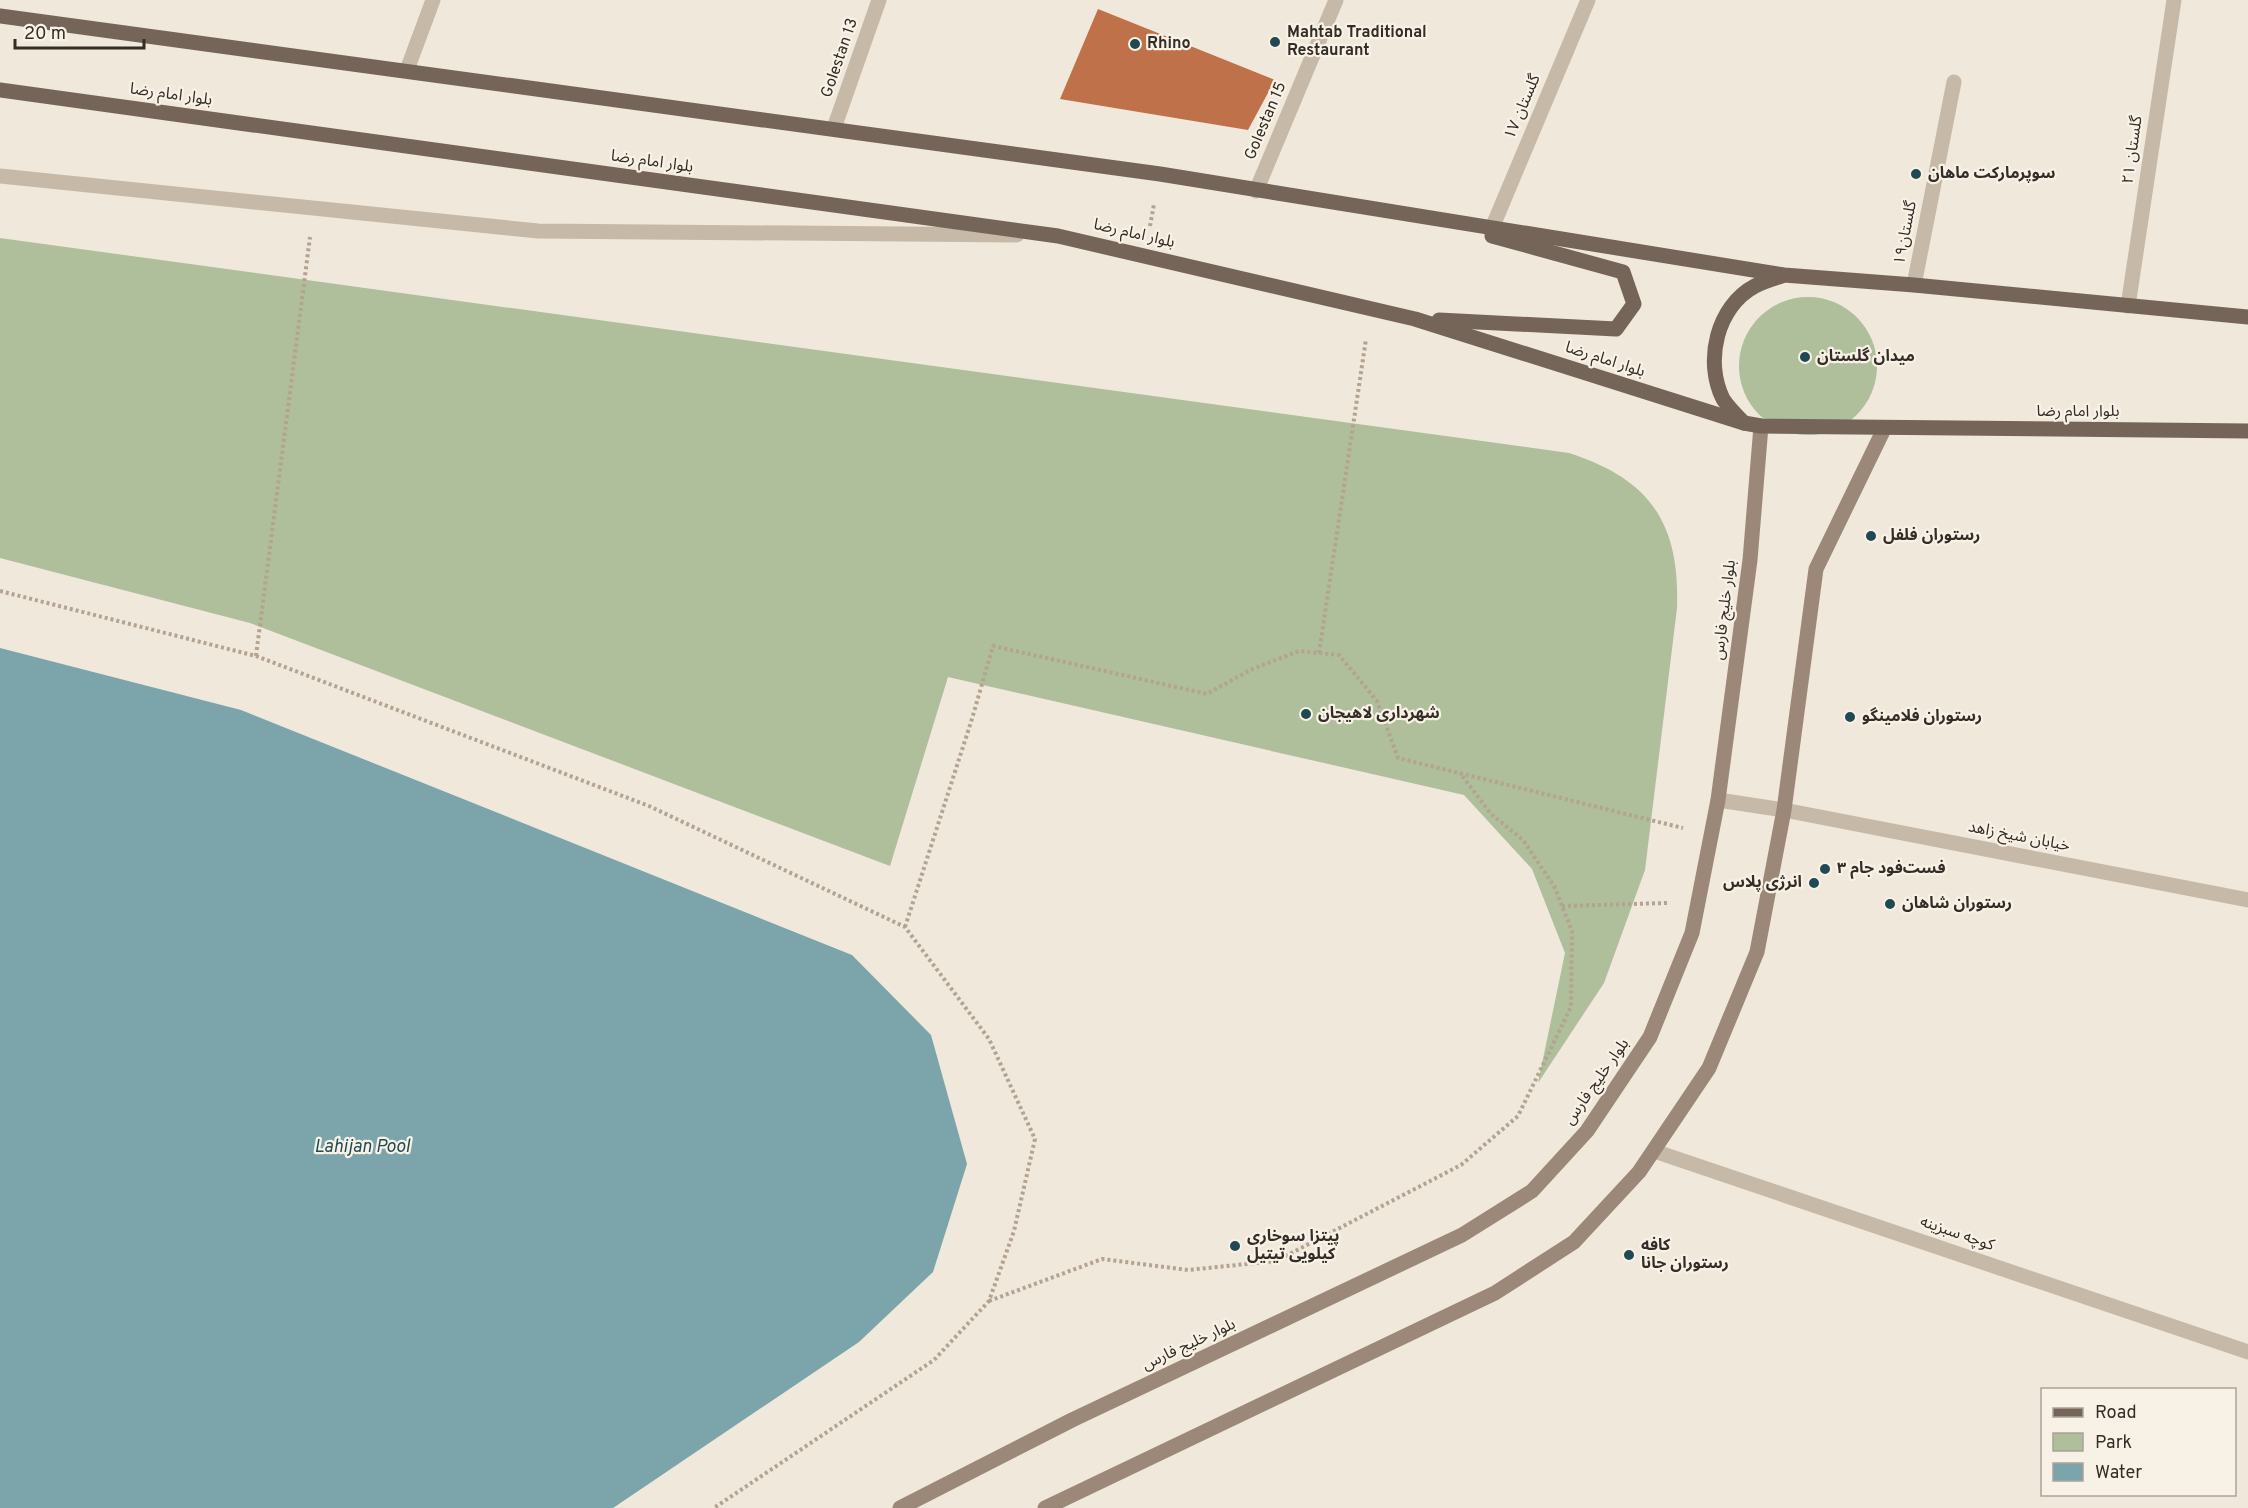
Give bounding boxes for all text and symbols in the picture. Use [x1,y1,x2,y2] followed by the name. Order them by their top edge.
[15,12,144,50] scale bar
[817,16,863,100] street label: Golestan 13
[24,23,66,46] text: 20 m
[1287,23,1427,61] place label: Mahtab Traditional Restaurant
[1147,34,1191,54] place label: Rhino
[1268,35,1282,49] marker: Mahtab Traditional Restaurant
[1128,37,1142,51] marker: Rhino
[1500,71,1546,143] street label: گلستان ۱۷
[128,79,213,112] street label: بلوار امام رضا
[1241,79,1291,163] street label: Golestan 15
[2118,114,2148,185] street label: گلستان ۲۱
[609,146,694,179] street label: بلوار امام رضا
[1928,164,2055,184] place label: سوپرمارکت ماهان
[1909,167,1923,181] marker: سوپرمارکت ماهان
[1890,199,1922,267] street label: گلستان۱۹
[1091,215,1177,254] street label: بلوار امام رضا
[1562,338,1648,383] street label: بلوار امام رضا
[1817,347,1915,367] place label: میدان گلستان
[1798,350,1812,364] marker: میدان گلستان
[2037,402,2119,423] street label: بلوار امام رضا
[1883,526,1980,546] place label: رستوران فلفل
[1864,529,1878,543] marker: رستوران فلفل
[1709,559,1742,661] street label: بلوار خلیج فارس
[1318,704,1440,724] place label: شهرداری لاهیجان
[1299,707,1313,721] marker: شهرداری لاهیجان
[1862,707,1982,727] place label: رستوران فلامینگو
[1843,710,1857,724] marker: رستوران فلامینگو
[1966,817,2072,858] street label: خیابان شیخ زاهد
[1837,859,1945,879] place label: فست‌فود جام ۳
[1818,862,1832,876] marker: فست‌فود جام ۳
[1723,873,1802,893] place label: انرژی پلاس
[1807,876,1821,890] marker: انرژی پلاس
[1902,894,2012,914] place label: رستوران‌ شاهان
[1883,897,1897,911] marker: رستوران‌ شاهان
[1560,1035,1635,1130] street label: بلوار خلیج فارس
[314,1136,411,1159] water label: Lahijan Pool
[1917,1212,1997,1256] street label: کوچه سبزینه
[1247,1227,1339,1265] place label: پیتزا سوخاری کیلویی تیتیل
[1641,1236,1729,1274] place label: کافه رستوران جانا
[1228,1239,1242,1253] marker: پیتزا سوخاری کیلویی تیتیل
[1622,1248,1636,1262] marker: کافه رستوران جانا
[1139,1315,1239,1376] street label: بلوار خلیج فارس
[2041,1388,2236,1496] legend
[2095,1402,2137,1425] text: Road
[2095,1432,2132,1455] text: Park
[2095,1462,2142,1485] text: Water

